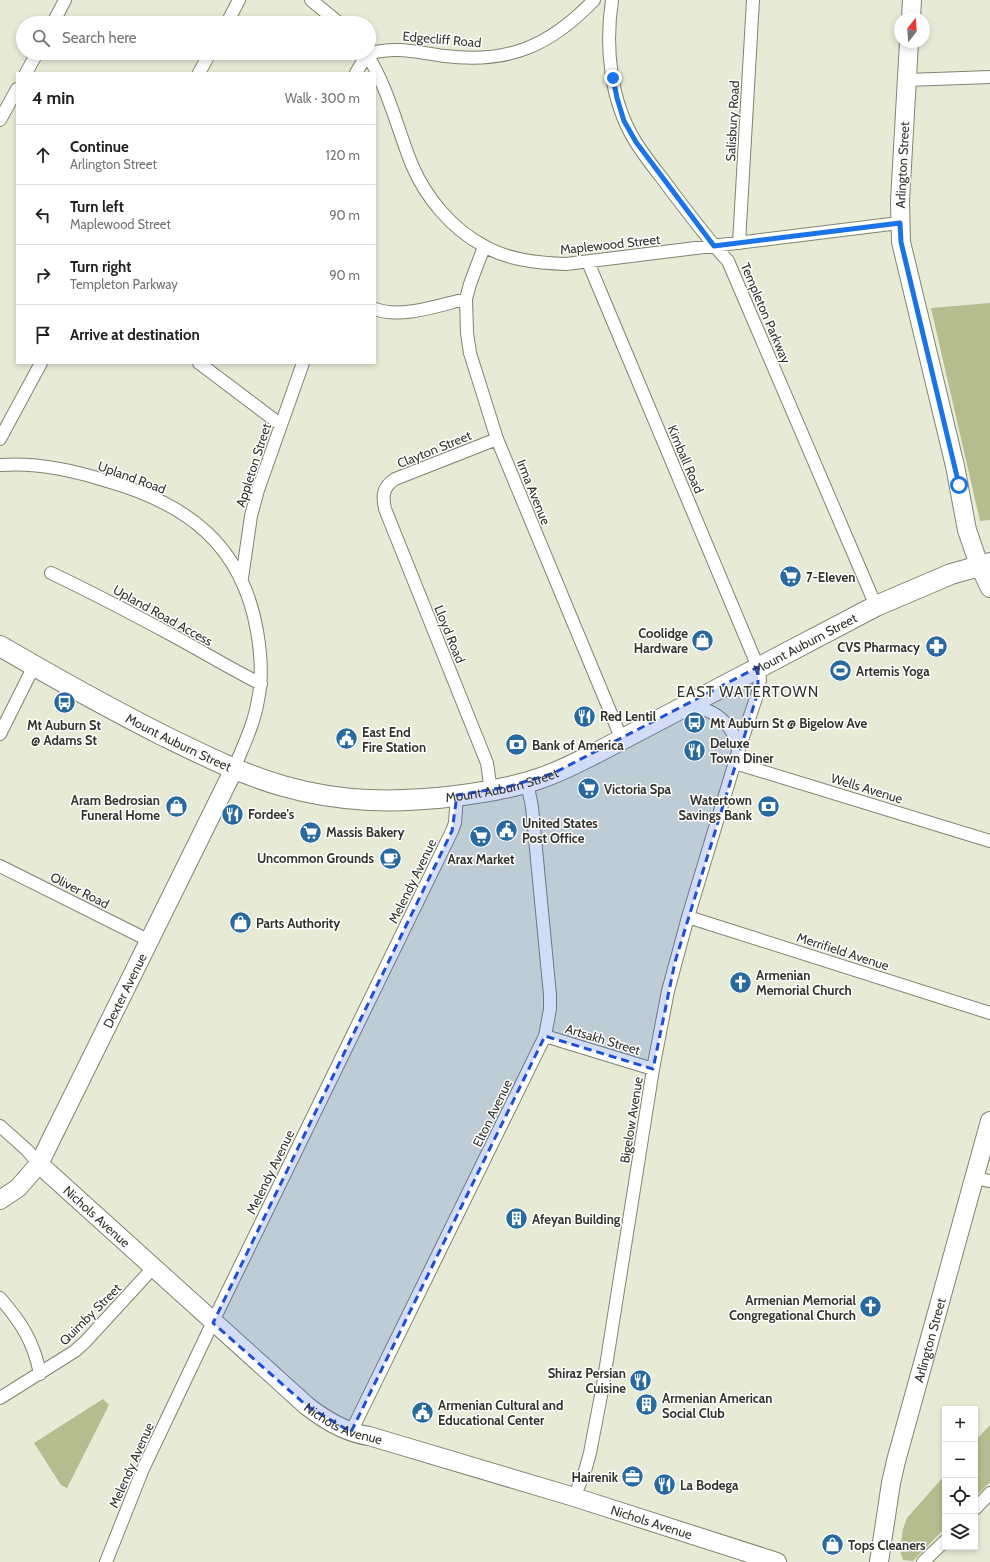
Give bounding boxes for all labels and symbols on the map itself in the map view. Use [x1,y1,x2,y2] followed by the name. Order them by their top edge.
[894,12,930,48] north arrow
[402,28,482,50] street label: Edgecliff Road
[604,69,622,87] route end
[722,80,742,162] street label: Salisbury Road
[892,121,912,209] street label: Arlington Street
[559,231,662,257] street label: Maplewood Street
[738,260,795,366] street label: Templeton Parkway
[232,420,274,509] street label: Appleton Street
[664,422,708,496] street label: Kimball Road
[395,427,474,471] street label: Clayton Street
[96,457,168,497] street label: Upland Road
[514,457,554,527] street label: Irma Avenue
[950,476,968,494] route start
[778,564,804,590] supermarket icon: 7-Eleven
[806,569,855,585] place label: 7-Eleven
[110,581,216,649] street label: Upland Road Access
[431,603,469,665] street label: Lloyd Road
[750,609,860,677] street label: Mount Auburn Street
[634,625,688,656] place label: Coolidge Hardware
[690,627,716,653] shop icon: Coolidge Hardware
[923,634,949,660] pharmacy icon: CVS Pharmacy
[837,639,920,655] place label: CVS Pharmacy
[827,658,853,684] sports icon: Artemis Yoga
[856,663,930,679] place label: Artemis Yoga
[677,683,819,701] district label: EAST WATERTOWN
[51,690,77,716] bus stop icon: Mt Auburn St @ Adams St
[572,703,598,729] restaurant icon: Red Lentil
[600,708,657,724] place label: Red Lentil
[123,710,234,775] street label: Mount Auburn Street
[682,710,708,736] bus stop icon: Mt Auburn St @ Bigelow Ave
[710,715,868,731] place label: Mt Auburn St @ Bigelow Ave
[27,717,101,748] place label: Mt Auburn St @ Adams St
[362,724,426,755] place label: East End Fire Station
[333,726,359,752] public building icon: East End Fire Station
[504,732,530,758] bank icon: Bank of America
[710,735,774,766] place label: Deluxe Town Diner
[532,737,624,753] place label: Bank of America
[682,737,708,763] restaurant icon: Deluxe Town Diner
[445,764,561,805] street label: Mount Auburn Street
[829,770,905,807] street label: Wells Avenue
[575,776,601,802] supermarket icon: Victoria Spa
[604,781,672,797] place label: Victoria Spa
[71,792,160,823] place label: Aram Bedrosian Funeral Home
[678,792,753,823] place label: Watertown Savings Bank
[163,794,189,820] shop icon: Aram Bedrosian Funeral Home
[755,794,781,820] bank icon: Watertown Savings Bank
[220,801,246,827] restaurant icon: Fordee's
[248,806,295,822] place label: Fordee's
[522,815,598,846] place label: United States Post Office
[493,817,519,843] public building icon: United States Post Office
[297,819,323,845] supermarket icon: Massis Bakery
[326,824,404,840] place label: Massis Bakery
[468,824,494,850] supermarket icon: Arax Market
[385,836,439,926] street label: Melendy Avenue
[377,845,403,871] cafe icon: Uncommon Grounds
[257,850,375,866] place label: Uncommon Grounds
[448,851,515,867] place label: Arax Market
[48,868,112,912] street label: Oliver Road
[227,910,253,936] shop icon: Parts Authority
[256,915,340,931] place label: Parts Authority
[795,929,892,974] street label: Merrifield Avenue
[99,950,150,1031] street label: Dexter Avenue
[756,967,852,998] place label: Armenian Memorial Church
[727,969,753,995] church icon: Armenian Memorial Church
[564,1020,643,1058] street label: Artsakh Street
[616,1075,646,1164] street label: Bigelow Avenue
[469,1076,515,1149] street label: Elton Avenue
[243,1127,297,1217] street label: Melendy Avenue
[60,1182,134,1251] street label: Nichols Avenue
[504,1206,530,1232] building icon: Afeyan Building
[532,1211,621,1227] place label: Afeyan Building
[56,1279,125,1348] street label: Quimby Street
[729,1292,857,1323] place label: Armenian Memorial Congregational Church
[858,1294,884,1320] church icon: Armenian Memorial Congregational Church
[910,1295,949,1384] street label: Arlington Street
[548,1365,626,1396] place label: Shiraz Persian Cuisine
[628,1367,654,1393] restaurant icon: Shiraz Persian Cuisine
[662,1390,772,1421] place label: Armenian American Social Club
[634,1392,660,1418] building icon: Armenian American Social Club
[438,1397,563,1428] place label: Armenian Cultural and Educational Center
[301,1399,385,1448] street label: Nichols Avenue
[409,1399,435,1425] public building icon: Armenian Cultural and Educational Center
[105,1419,157,1510] street label: Melendy Avenue
[620,1464,646,1490] office icon: Hairenik
[572,1469,619,1485] place label: Hairenik
[652,1472,678,1498] restaurant icon: La Bodega
[680,1477,739,1493] place label: La Bodega
[609,1501,695,1542] street label: Nichols Avenue
[820,1532,846,1558] shop icon: Tops Cleaners
[848,1537,926,1553] place label: Tops Cleaners

